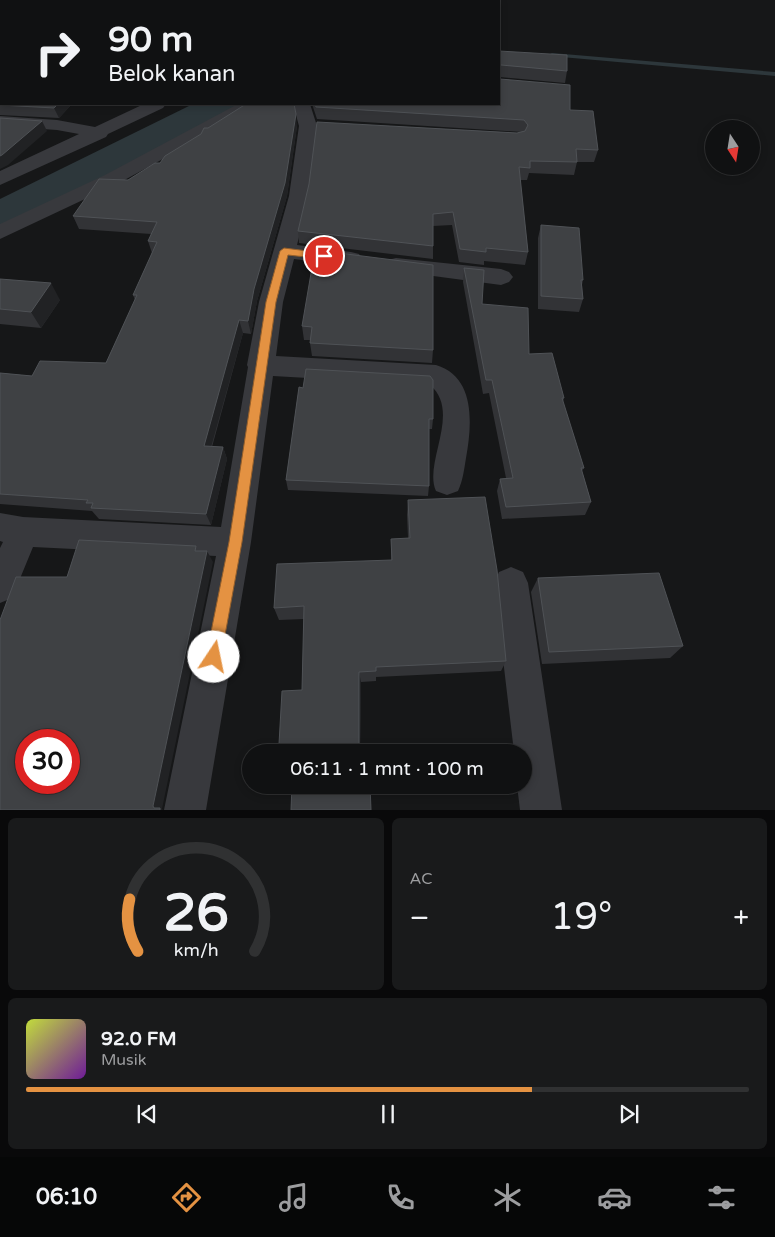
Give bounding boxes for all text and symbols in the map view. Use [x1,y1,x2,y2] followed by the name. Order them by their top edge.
[108,19,193,61] text: 90 m
[25,20,90,85] icon: right
[108,61,235,87] text: Belok kanan
[705,120,760,175] north arrow
[705,120,760,175] map controls
[303,235,345,277] pin
[310,242,338,270] icon: arrive
[187,630,239,682] position arrow
[15,729,80,794] speed limit sign: 30
[290,758,484,780] text: 06:11 · 1 mnt · 100 m
[410,869,432,889] text: AC
[163,882,228,945] text: 26
[550,894,612,940] text: 19°
[410,901,429,935] text: −
[733,901,749,935] text: +
[173,940,218,961] text: km/h
[101,1028,177,1050] text: 92.0 FM
[101,1050,146,1070] text: Musik
[133,1100,161,1128] icon: previous
[374,1100,402,1128] icon: pause
[615,1100,643,1128] icon: next
[169,1180,204,1215] icon: directions
[276,1180,311,1215] icon: music
[383,1180,418,1215] icon: phone
[490,1180,525,1215] icon: climate
[597,1180,632,1215] icon: car
[704,1180,739,1215] icon: filters
[36,1184,97,1210] text: 06:10

